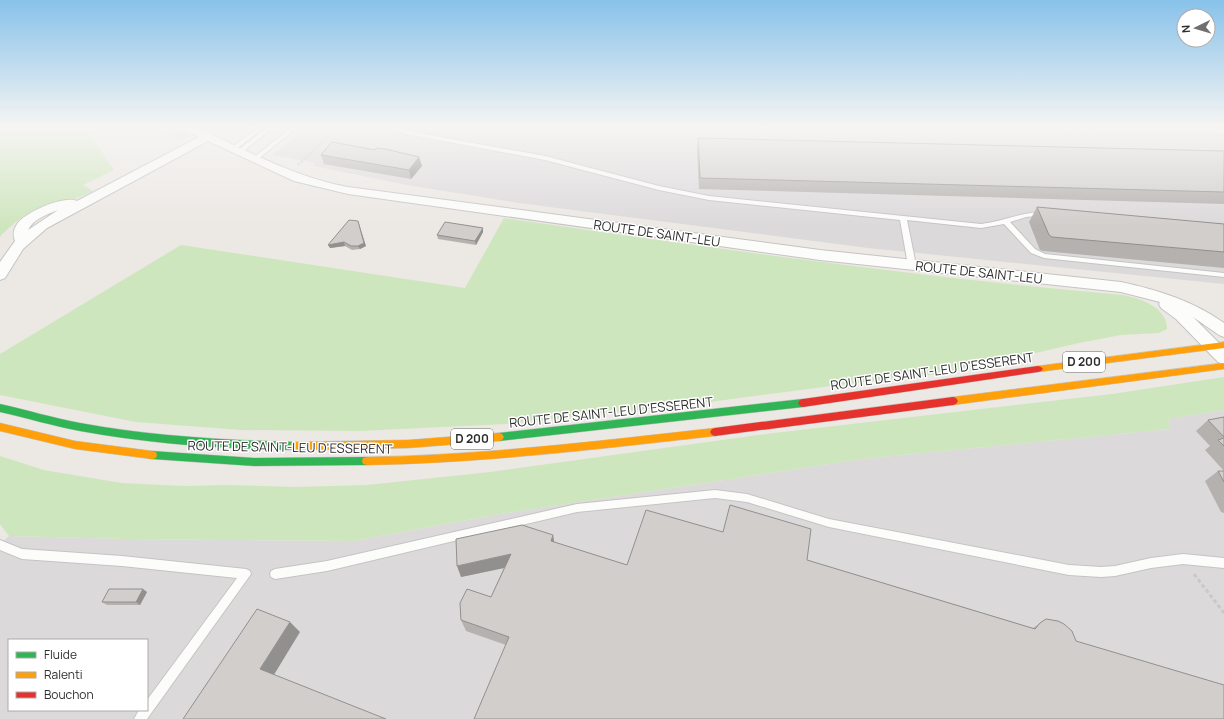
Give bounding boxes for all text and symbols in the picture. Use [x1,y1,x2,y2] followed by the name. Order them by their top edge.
[1176,8,1216,48] north arrow
[1178,24,1193,34] text: N
[592,215,722,251] street label: ROUTE DE SAINT-LEU
[915,256,1043,288] street label: ROUTE DE SAINT-LEU
[829,348,1035,394] street label: ROUTE DE SAINT-LEU D'ESSERENT
[1063,352,1105,372] road number: D 200
[508,392,714,432] street label: ROUTE DE SAINT-LEU D'ESSERENT
[451,429,493,449] road number: D 200
[187,436,393,458] street label: ROUTE DE SAINT-LEU D'ESSERENT
[8,639,148,711] legend
[44,646,77,663] text: Fluide
[44,666,83,683] text: Ralenti
[44,686,94,703] text: Bouchon

